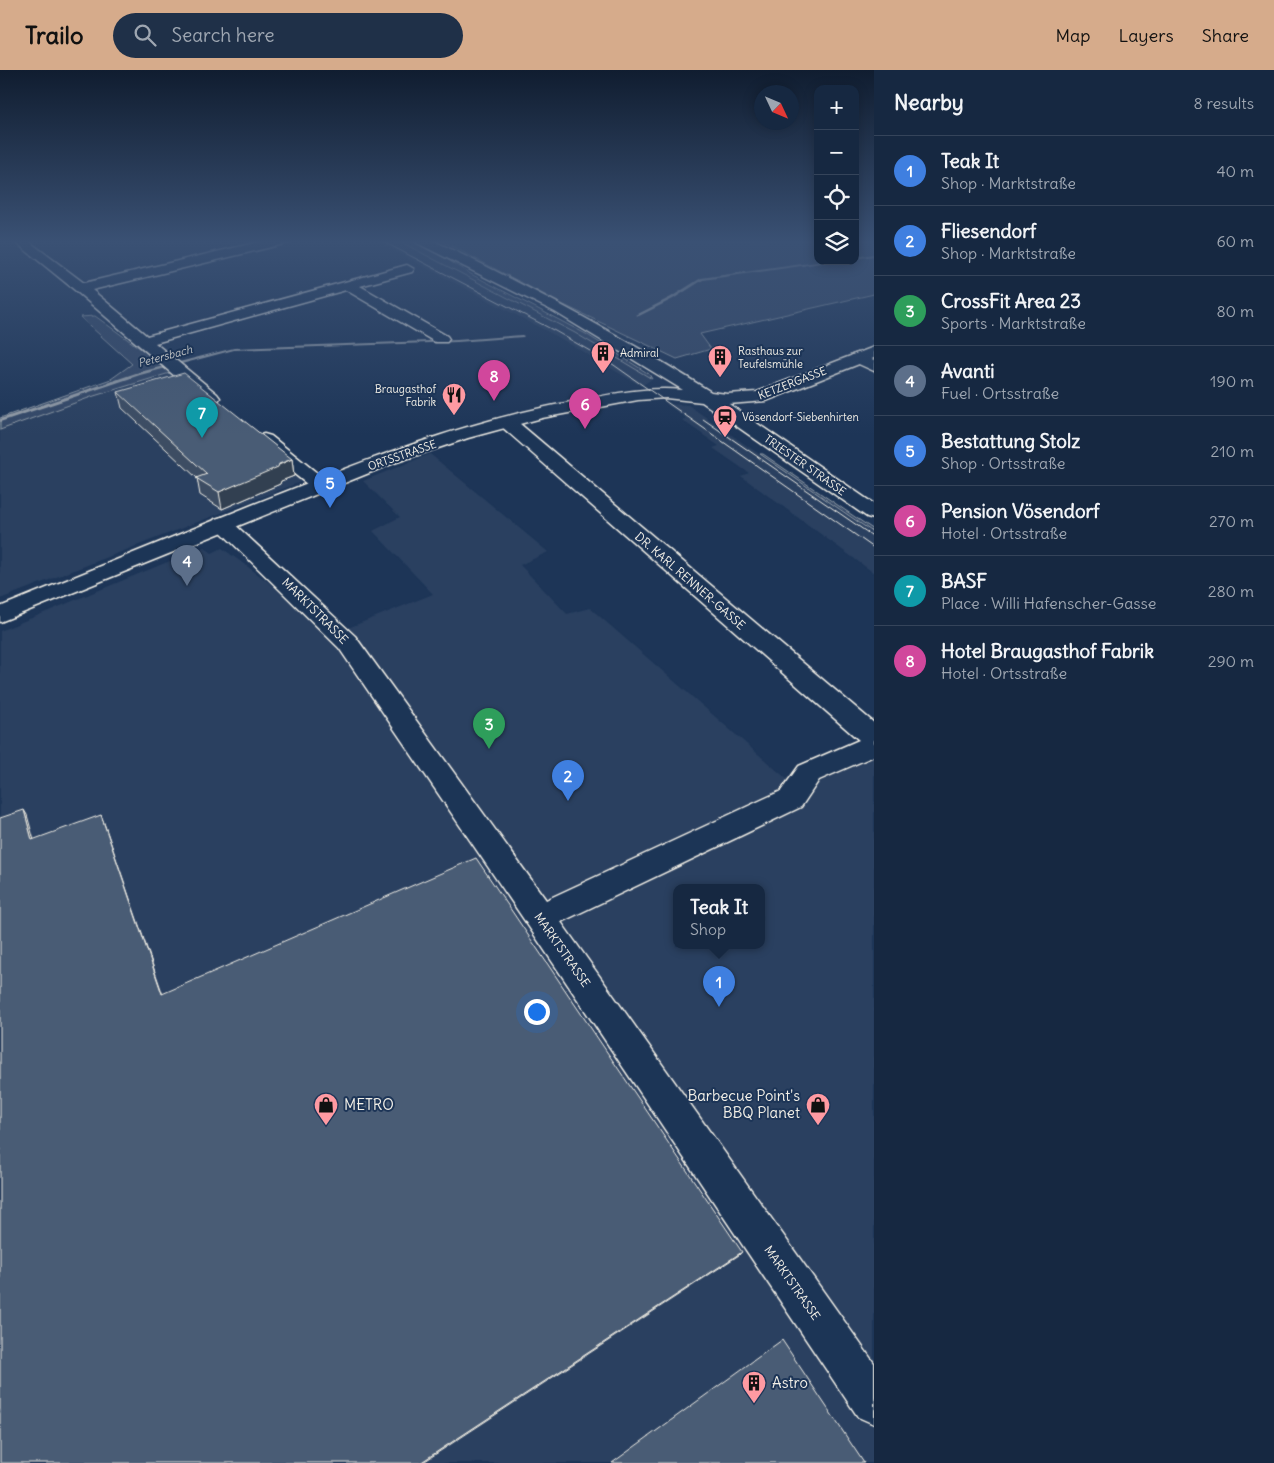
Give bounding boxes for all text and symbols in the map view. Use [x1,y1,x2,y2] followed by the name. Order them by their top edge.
[113,13,463,58] search box
[25,20,83,50] text: Trailo
[131,21,159,49] icon: search
[171,23,274,47] text: Search here
[1055,24,1090,47] text: Map
[1118,24,1174,47] text: Layers
[1202,24,1249,47] text: Share
[754,85,799,130] north arrow
[814,85,859,265] map controls
[814,85,859,130] button: +
[894,89,964,116] text: Nearby
[1193,93,1254,113] text: 8 results
[814,130,859,175] button: −
[941,149,999,173] text: Teak It
[907,161,913,181] text: 1
[1216,161,1254,181] text: 40 m
[941,173,1076,193] text: Shop · Marktstraße
[814,175,859,220] button: locate
[941,219,1036,243] text: Fliesendorf
[814,220,859,265] button: layers
[906,231,914,251] text: 2
[1216,231,1254,251] text: 60 m
[941,243,1076,263] text: Shop · Marktstraße
[941,289,1081,313] text: CrossFit Area 23
[905,301,915,321] text: 3
[1216,301,1254,321] text: 80 m
[941,313,1086,333] text: Sports · Marktstraße
[590,340,616,374] building icon: Admiral
[136,342,194,370] water label: Petersbach
[707,344,733,378] building icon: Rasthaus zur Teufelsmühle
[738,344,803,371] place label: Rasthaus zur Teufelsmühle
[620,346,659,360] place label: Admiral
[941,359,995,383] text: Avanti
[478,360,510,401] pin: 8
[756,364,828,402] street label: KETZERGASSE
[905,371,915,391] text: 4
[1210,371,1254,391] text: 190 m
[375,382,436,409] place label: Braugasthof Fabrik
[441,382,467,416] restaurant icon: Braugasthof Fabrik
[941,383,1059,403] text: Fuel · Ortsstraße
[569,388,601,429] pin: 6
[186,397,218,438] pin: 7
[712,404,738,438] station icon: Vösendorf-Siebenhirten
[742,410,859,424] place label: Vösendorf-Siebenhirten
[941,429,1080,453] text: Bestattung Stolz
[761,432,849,498] street label: TRIESTER STRASSE
[366,437,438,473] street label: ORTSSTRASSE
[905,441,915,461] text: 5
[1211,441,1254,461] text: 210 m
[941,453,1065,473] text: Shop · Ortsstraße
[314,467,346,508] pin: 5
[941,499,1100,523] text: Pension Vösendorf
[905,511,915,531] text: 6
[1209,511,1254,531] text: 270 m
[941,523,1067,543] text: Hotel · Ortsstraße
[632,529,749,633] street label: DR. KARL RENNER-GASSE
[171,545,203,586] pin: 4
[941,569,987,593] text: BASF
[279,574,352,647] street label: MARKTSTRASSE
[906,581,914,601] text: 7
[1208,581,1254,601] text: 280 m
[941,593,1157,613] text: Place · Willi Hafenscher-Gasse
[941,639,1154,663] text: Hotel Braugasthof Fabrik
[905,651,915,671] text: 8
[1208,651,1254,671] text: 290 m
[941,663,1067,683] text: Hotel · Ortsstraße
[473,708,505,749] pin: 3
[552,760,584,801] pin: 2
[673,884,765,949] popup
[690,895,748,919] text: Teak It
[531,910,594,990] street label: MARKTSTRASSE
[690,919,726,939] text: Shop
[703,966,735,1007] pin: 1
[524,999,550,1025] your location
[687,1086,800,1122] place label: Barbecue Point's BBQ Planet
[313,1092,339,1126] shop icon: METRO
[805,1092,831,1126] shop icon: Barbecue Point's BBQ Planet
[344,1095,394,1114] place label: METRO
[761,1243,824,1323] street label: MARKTSTRASSE
[741,1370,767,1404] building icon: Astro
[772,1373,808,1392] place label: Astro

